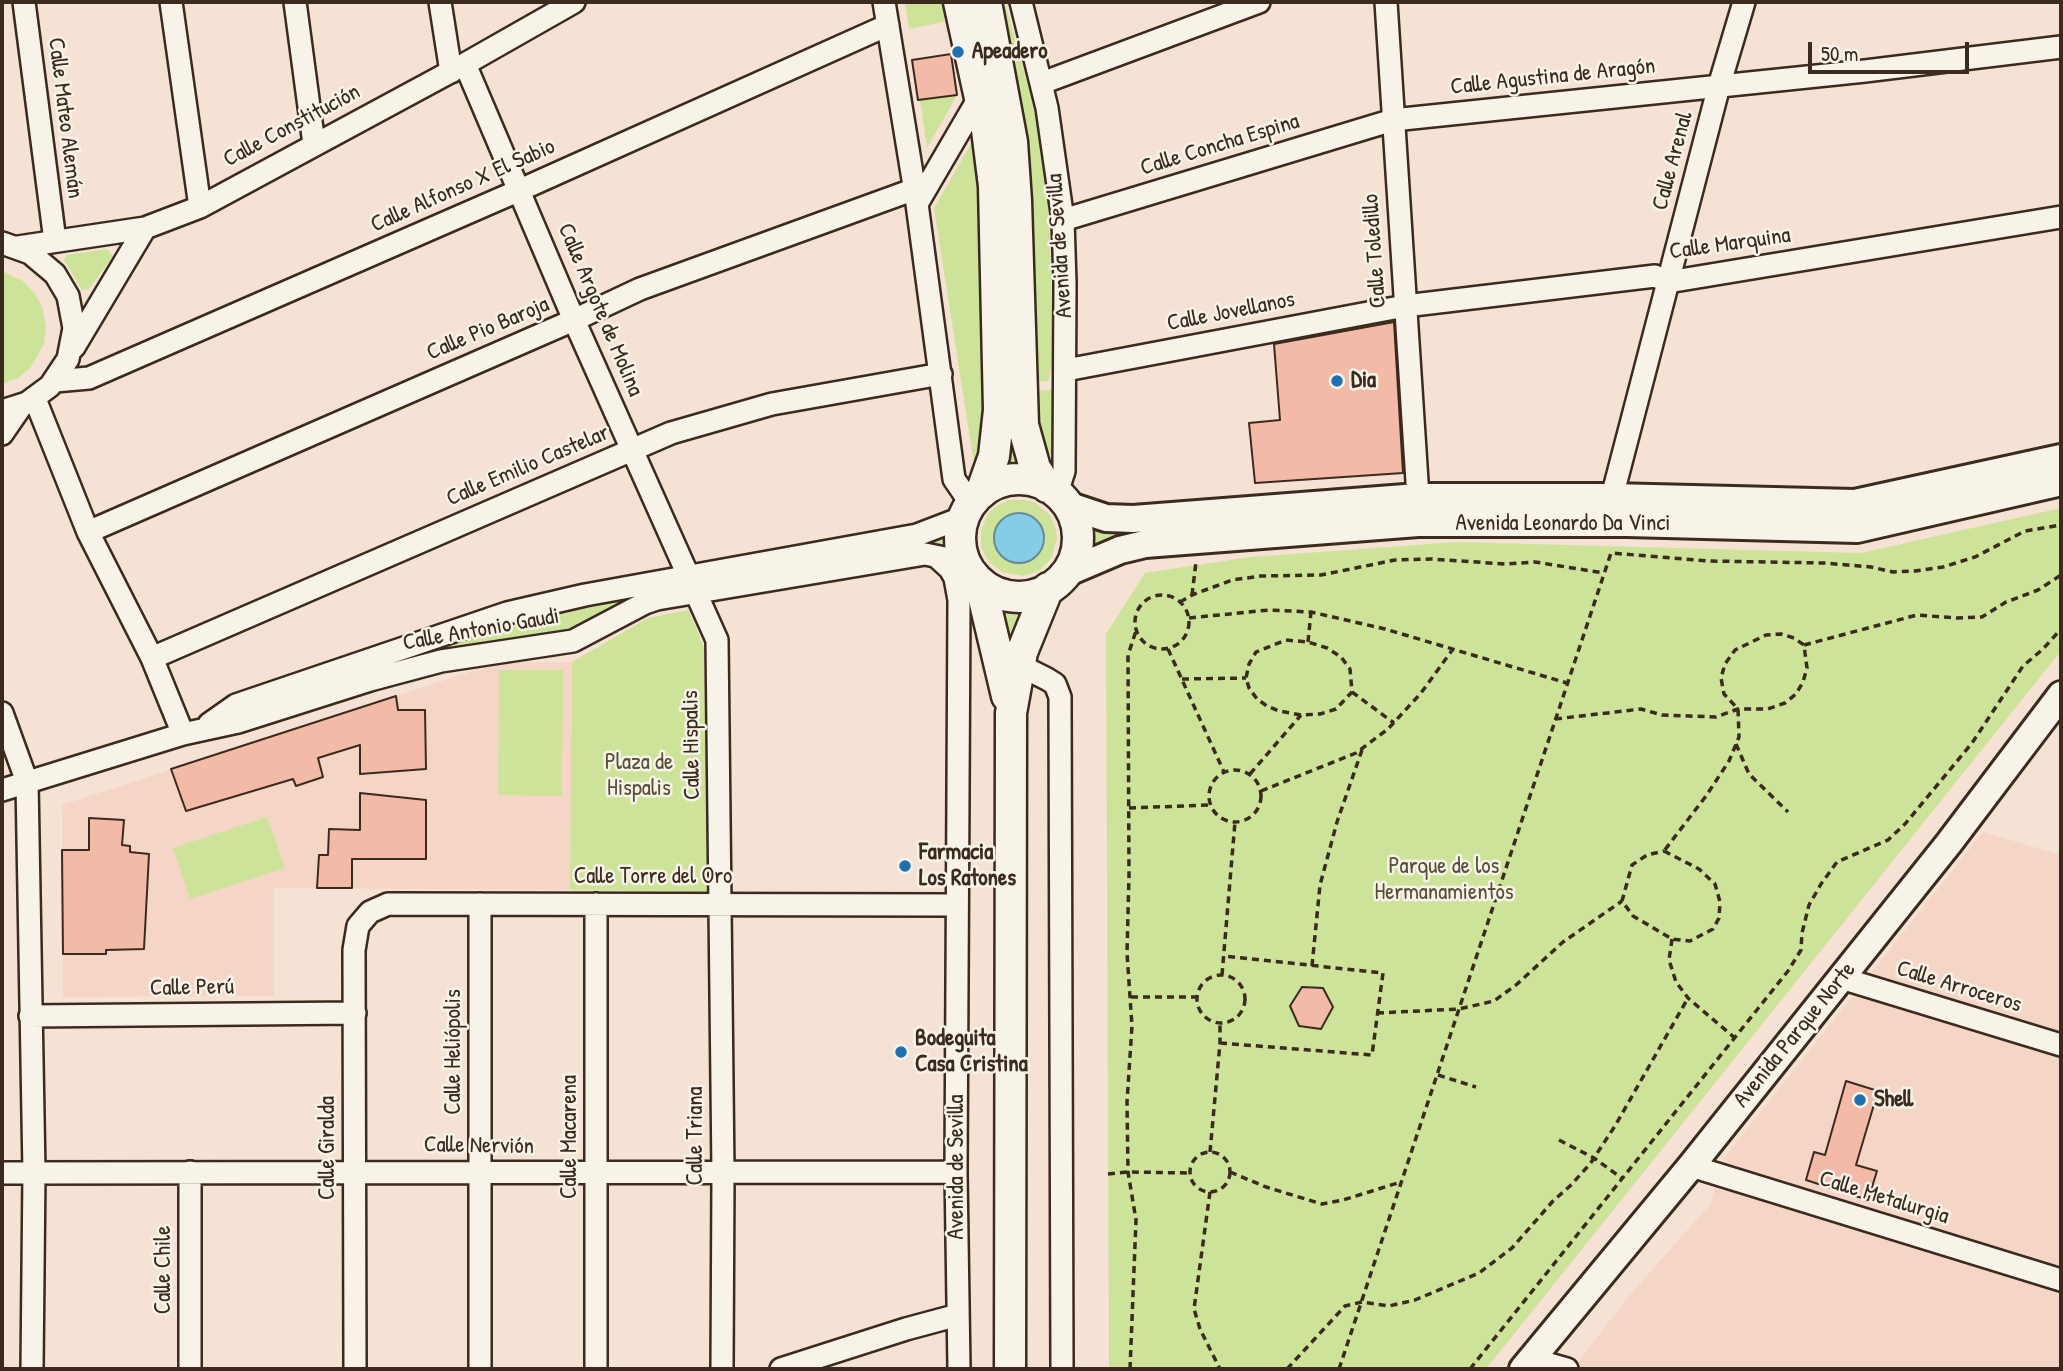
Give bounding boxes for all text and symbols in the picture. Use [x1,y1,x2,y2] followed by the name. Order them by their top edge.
[1811,28,1972,72] scale bar
[41,36,89,200] street label: Calle Mateo Alemán
[972,38,1047,66] place label: Apeadero
[1821,39,1858,68] text: 50 m
[950,44,966,60] marker: Apeadero
[1449,53,1657,101] street label: Calle Agustina de Aragón
[219,78,365,174] street label: Calle Constitución
[1137,108,1303,182] street label: Calle Concha Espina
[1647,109,1699,213] street label: Calle Arenal
[367,133,559,239] street label: Calle Alfonso X El Sabio
[1041,173,1079,319] street label: Avenida de Sevilla
[1357,193,1393,309] street label: Calle Toledillo
[551,219,649,401] street label: Calle Argote de Molina
[1668,222,1792,266] street label: Calle Marquina
[1165,286,1297,338] street label: Calle Jovellanos
[423,291,553,367] street label: Calle Pio Baroja
[1351,367,1376,395] place label: Dia
[1329,373,1345,389] marker: Dia
[442,419,614,513] street label: Calle Emilio Castelar
[1456,510,1670,538] street label: Avenida Leonardo Da Vinci
[401,603,561,657] street label: Calle Antonio Gaudi
[677,690,707,800] street label: Calle Hispalis
[605,749,673,803] park label: Plaza de Hispalis
[919,839,1016,893] place label: Farmacia Los Ratones
[1374,853,1514,907] park label: Parque de los Hermanamientos
[897,858,913,874] marker: Farmacia Los Ratones
[574,863,732,891] street label: Calle Torre del Oro
[1893,955,2025,1019] street label: Calle Arroceros
[1728,957,1862,1113] street label: Avenida Parque Norte
[150,973,234,1003] street label: Calle Perú
[440,989,468,1115] street label: Calle Heliópolis
[915,1025,1028,1079] place label: Bodeguita Casa Cristina
[893,1044,909,1060] marker: Bodeguita Casa Cristina
[556,1075,584,1199] street label: Calle Macarena
[682,1086,710,1186] street label: Calle Triana
[1874,1086,1913,1114] place label: Shell
[1852,1092,1868,1108] marker: Shell
[943,1095,971,1239] street label: Avenida de Sevilla
[314,1096,342,1200] street label: Calle Giralda
[424,1131,534,1161] street label: Calle Nervión
[1816,1165,1952,1231] street label: Calle Metalurgia
[150,1226,178,1314] street label: Calle Chile

